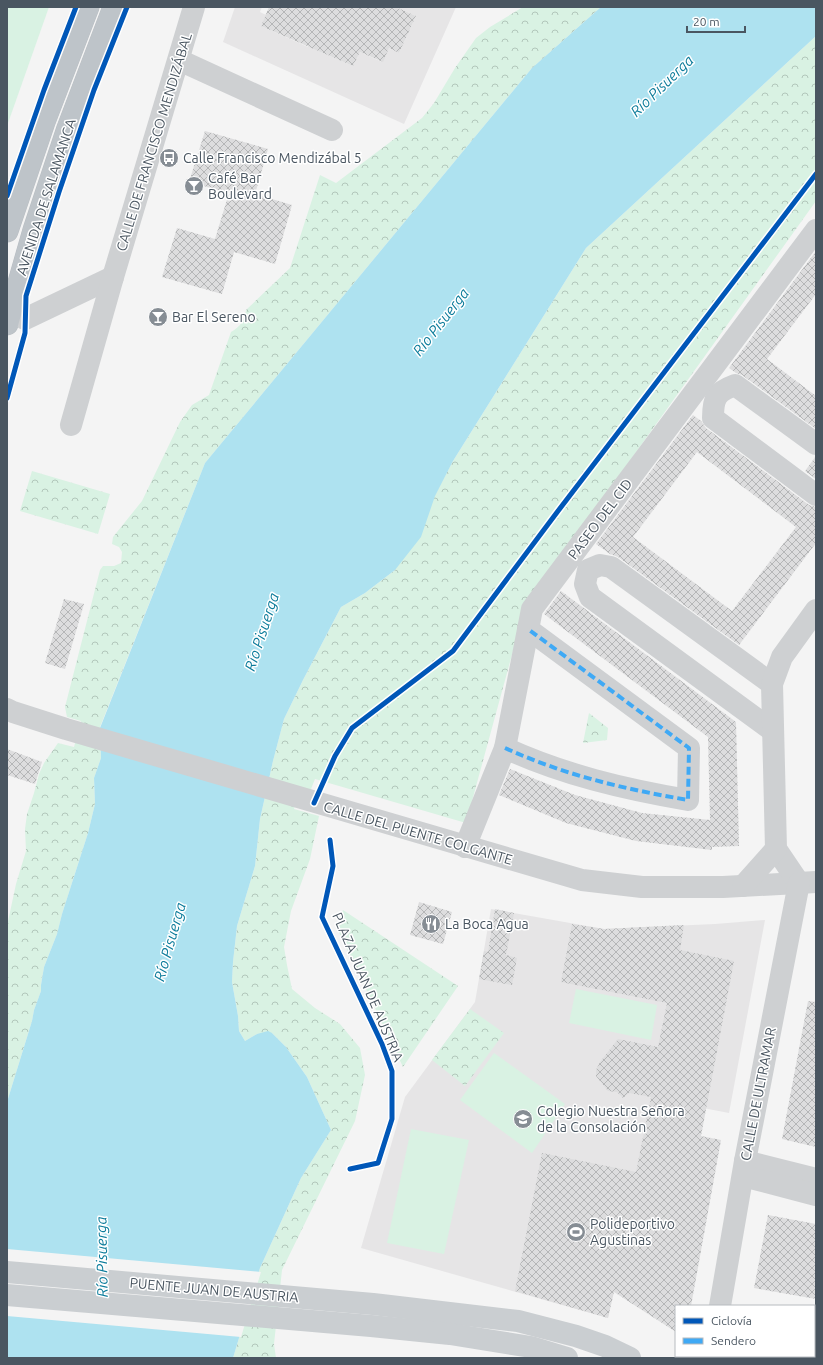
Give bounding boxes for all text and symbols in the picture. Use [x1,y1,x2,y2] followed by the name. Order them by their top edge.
[687,8,745,34] scale bar
[693,15,720,28] text: 20 m
[112,30,195,253] street label: CALLE DE FRANCISCO MENDIZÁBAL
[627,51,697,120] water label: Río Pisuerga
[13,117,79,277] street label: AVENIDA DE SALAMANCA
[158,147,180,169] bus stop icon: Calle Francisco Mendizábal 5
[183,150,362,166] place label: Calle Francisco Mendizábal 5
[208,170,272,202] place label: Café Bar Boulevard
[183,175,205,197] bar icon: Café Bar Boulevard
[409,285,472,359] water label: Río Pisuerga
[147,306,169,328] bar icon: Bar El Sereno
[172,309,256,325] place label: Bar El Sereno
[565,476,635,562] street label: PASEO DEL CID
[241,591,282,673] water label: Río Pisuerga
[322,798,515,868] street label: CALLE DEL PUENTE COLGANTE
[150,901,189,983] water label: Río Pisuerga
[329,910,407,1064] street label: PLAZA JUAN DE AUSTRIA
[420,913,442,935] restaurant icon: La Boca Agua
[445,916,529,932] place label: La Boca Agua
[737,1026,779,1162] street label: CALLE DE ULTRAMAR
[537,1103,685,1135] place label: Colegio Nuestra Señora de la Consolación
[512,1108,534,1130] school or university icon: Colegio Nuestra Señora de la Consolación
[92,1216,111,1298] water label: Río Pisuerga
[590,1216,675,1248] place label: Polideportivo Agustinas
[565,1221,587,1243] sports icon: Polideportivo Agustinas
[129,1275,299,1305] street label: PUENTE JUAN DE AUSTRIA
[675,1305,815,1357] legend
[711,1314,752,1327] text: Ciclovía
[711,1334,756,1347] text: Sendero

